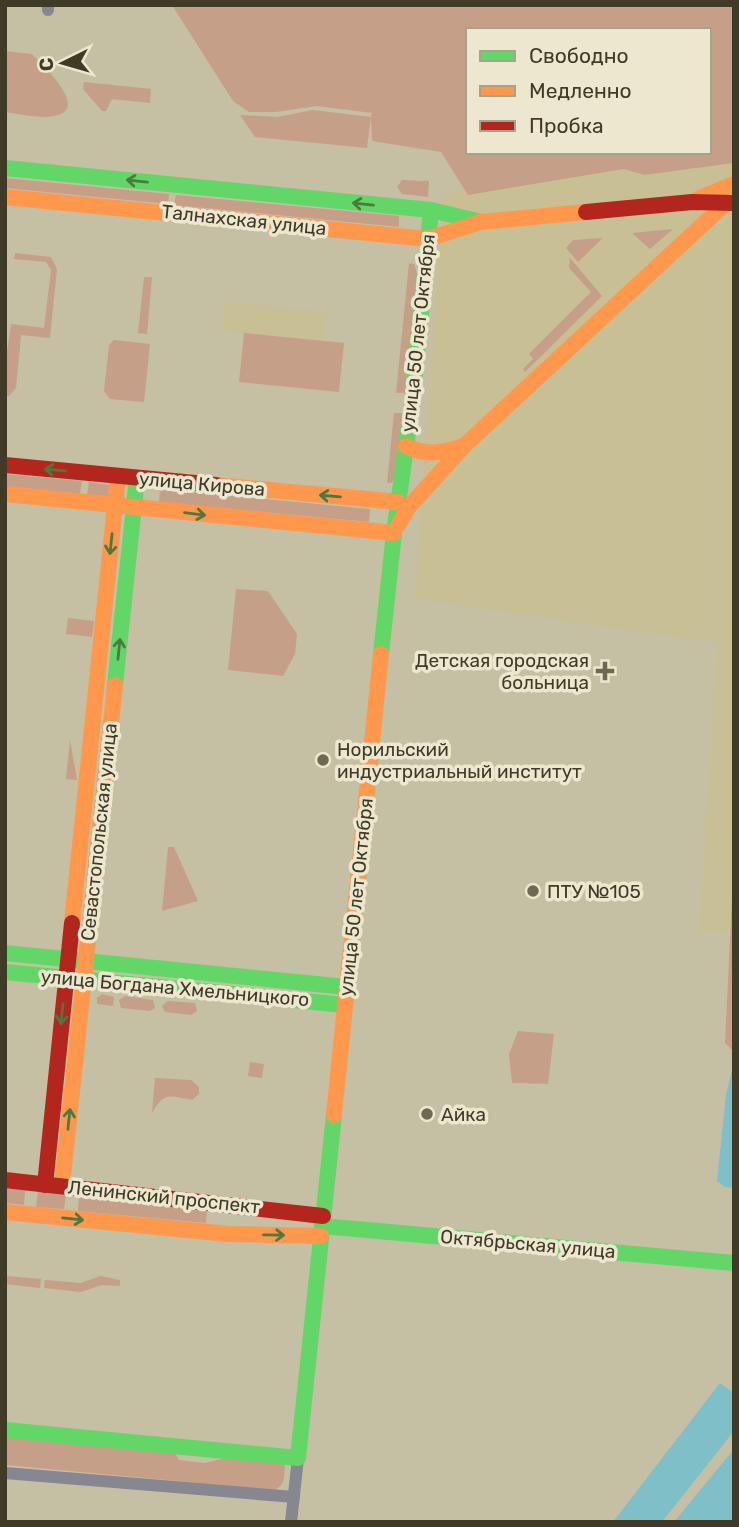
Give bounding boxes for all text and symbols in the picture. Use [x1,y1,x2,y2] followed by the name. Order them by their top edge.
[28,28,98,98] north arrow
[466,28,711,154] legend
[529,43,629,68] text: Свободно
[35,57,59,72] text: С
[529,78,632,103] text: Медленно
[529,113,604,138] text: Пробка
[126,174,149,187] one-way arrow
[352,198,375,211] one-way arrow
[160,200,328,240] street label: Талнахская улица
[396,233,440,433] street label: улица 50 лет Октября
[44,463,67,476] one-way arrow
[138,467,266,501] street label: улица Кирова
[319,489,342,502] one-way arrow
[183,507,206,520] one-way arrow
[104,532,117,555] one-way arrow
[112,638,125,660] one-way arrow
[415,649,589,694] place label: Детская городская больница
[595,661,615,681] marker: Детская городская больница
[76,722,122,942] street label: Севастопольская улица
[337,738,582,783] place label: Норильский индустриальный институт
[315,752,331,768] marker: Норильский индустриальный институт
[334,797,378,997] street label: улица 50 лет Октября
[547,880,641,903] place label: ПТУ №105
[525,883,541,899] marker: ПТУ №105
[40,965,310,1011] street label: улица Богдана Хмельницкого
[56,1002,69,1025] one-way arrow
[441,1103,486,1126] place label: Айка
[419,1106,435,1122] marker: Айка
[63,1108,76,1130] one-way arrow
[67,1175,261,1219] street label: Ленинский проспект
[61,1212,84,1225] one-way arrow
[439,1225,617,1263] street label: Октябрьская улица
[263,1228,286,1242] one-way arrow

